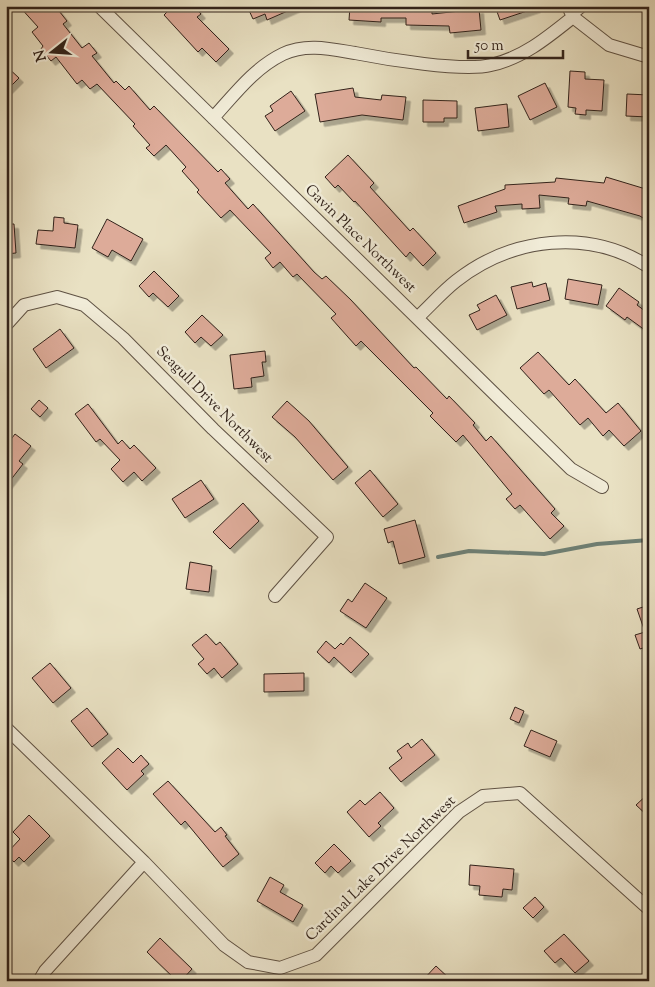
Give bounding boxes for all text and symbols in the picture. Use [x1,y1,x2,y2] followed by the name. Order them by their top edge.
[28,28,78,78] north arrow
[468,28,562,60] scale bar
[474,36,504,57] text: 50 m
[30,47,53,63] text: N
[300,180,420,298] street label: Gavin Place Northwest
[151,342,277,468] street label: Seagull Drive Northwest
[301,791,461,947] street label: Cardinal Lake Drive Northwest

